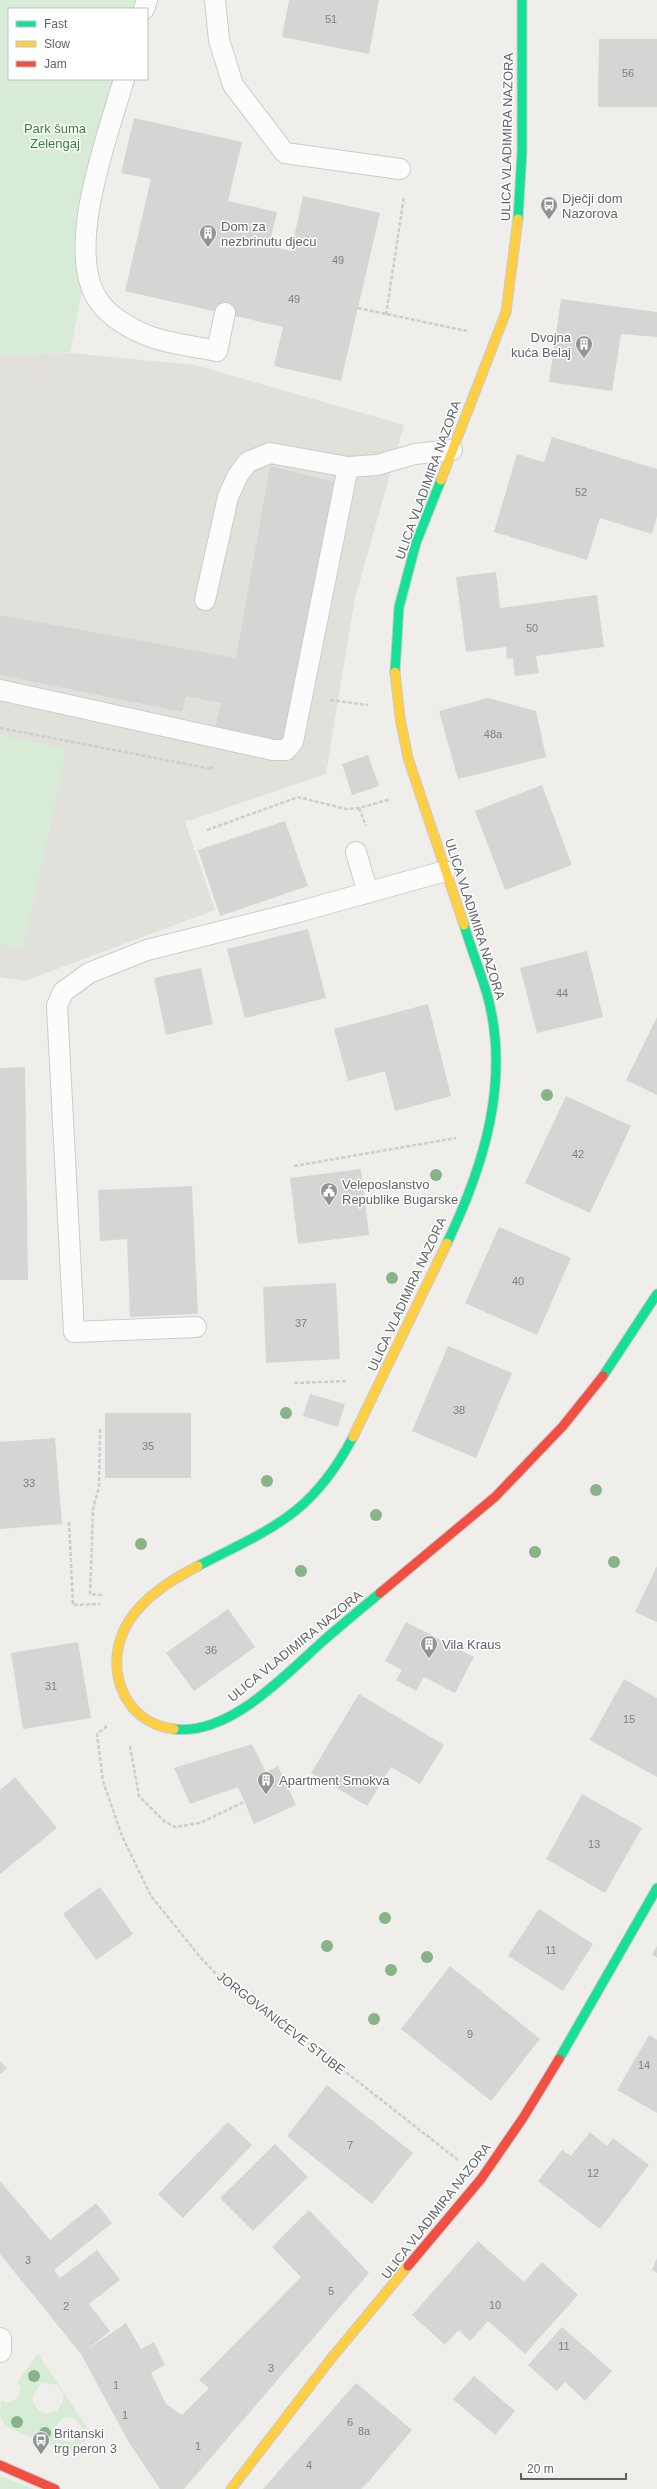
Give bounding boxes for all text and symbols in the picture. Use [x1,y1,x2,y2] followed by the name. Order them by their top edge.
[8,8,148,80] legend
[325,13,337,25] house number: 51
[44,17,68,31] text: Fast
[44,37,70,51] text: Slow
[498,52,516,221] street label: ULICA VLADIMIRA NAZORA
[44,57,67,71] text: Jam
[622,67,634,79] house number: 56
[24,121,87,151] park label: Park šuma Zelengaj
[562,191,623,221] place label: Dječji dom Nazorova
[539,195,559,220] bus stop icon: Dječji dom Nazorova
[221,219,316,249] place label: Dom za nezbrinutu djecu
[198,223,218,248] building icon: Dom za nezbrinutu djecu
[332,254,344,266] house number: 49
[288,293,300,305] house number: 49
[511,330,572,360] place label: Dvojna kuća Belaj
[574,334,594,359] building icon: Dvojna kuća Belaj
[392,398,464,562] street label: ULICA VLADIMIRA NAZORA
[575,486,587,498] house number: 52
[526,622,538,634] house number: 50
[484,728,503,740] house number: 48a
[442,837,508,1002] street label: ULICA VLADIMIRA NAZORA
[556,987,568,999] house number: 44
[572,1148,584,1160] house number: 42
[342,1177,458,1207] place label: Veleposlanstvo Republike Bugarske
[319,1181,339,1206] public building icon: Veleposlanstvo Republike Bugarske
[365,1214,450,1373] street label: ULICA VLADIMIRA NAZORA
[512,1275,524,1287] house number: 40
[295,1317,307,1329] house number: 37
[453,1404,465,1416] house number: 38
[142,1440,154,1452] house number: 35
[23,1477,35,1489] house number: 33
[225,1587,365,1705] street label: ULICA VLADIMIRA NAZORA
[419,1634,439,1659] building icon: Vila Kraus
[442,1637,502,1652] place label: Vila Kraus
[205,1644,217,1656] house number: 36
[45,1680,57,1692] house number: 31
[623,1713,635,1725] house number: 15
[256,1770,276,1795] building icon: Apartment Smokva
[279,1773,390,1788] place label: Apartment Smokva
[588,1838,600,1850] house number: 13
[545,1944,557,1956] house number: 11
[214,1968,348,2078] street label: JORGOVANIĆEVE STUBE
[467,2028,473,2040] house number: 9
[638,2059,650,2071] house number: 14
[347,2139,353,2151] house number: 7
[378,2140,494,2282] street label: ULICA VLADIMIRA NAZORA
[587,2167,599,2179] house number: 12
[25,2254,31,2266] house number: 3
[328,2285,334,2297] house number: 5
[489,2299,501,2311] house number: 10
[63,2300,69,2312] house number: 2
[558,2340,570,2352] house number: 11
[268,2362,274,2374] house number: 3
[113,2379,119,2391] house number: 1
[122,2409,128,2421] house number: 1
[347,2416,353,2428] house number: 6
[358,2425,371,2437] house number: 8a
[54,2426,117,2456] place label: Britanski trg peron 3
[31,2430,51,2455] bus stop icon: Britanski trg peron 3
[195,2440,201,2452] house number: 1
[521,2455,626,2481] scale bar
[306,2459,312,2471] house number: 4
[527,2462,554,2476] text: 20 m

